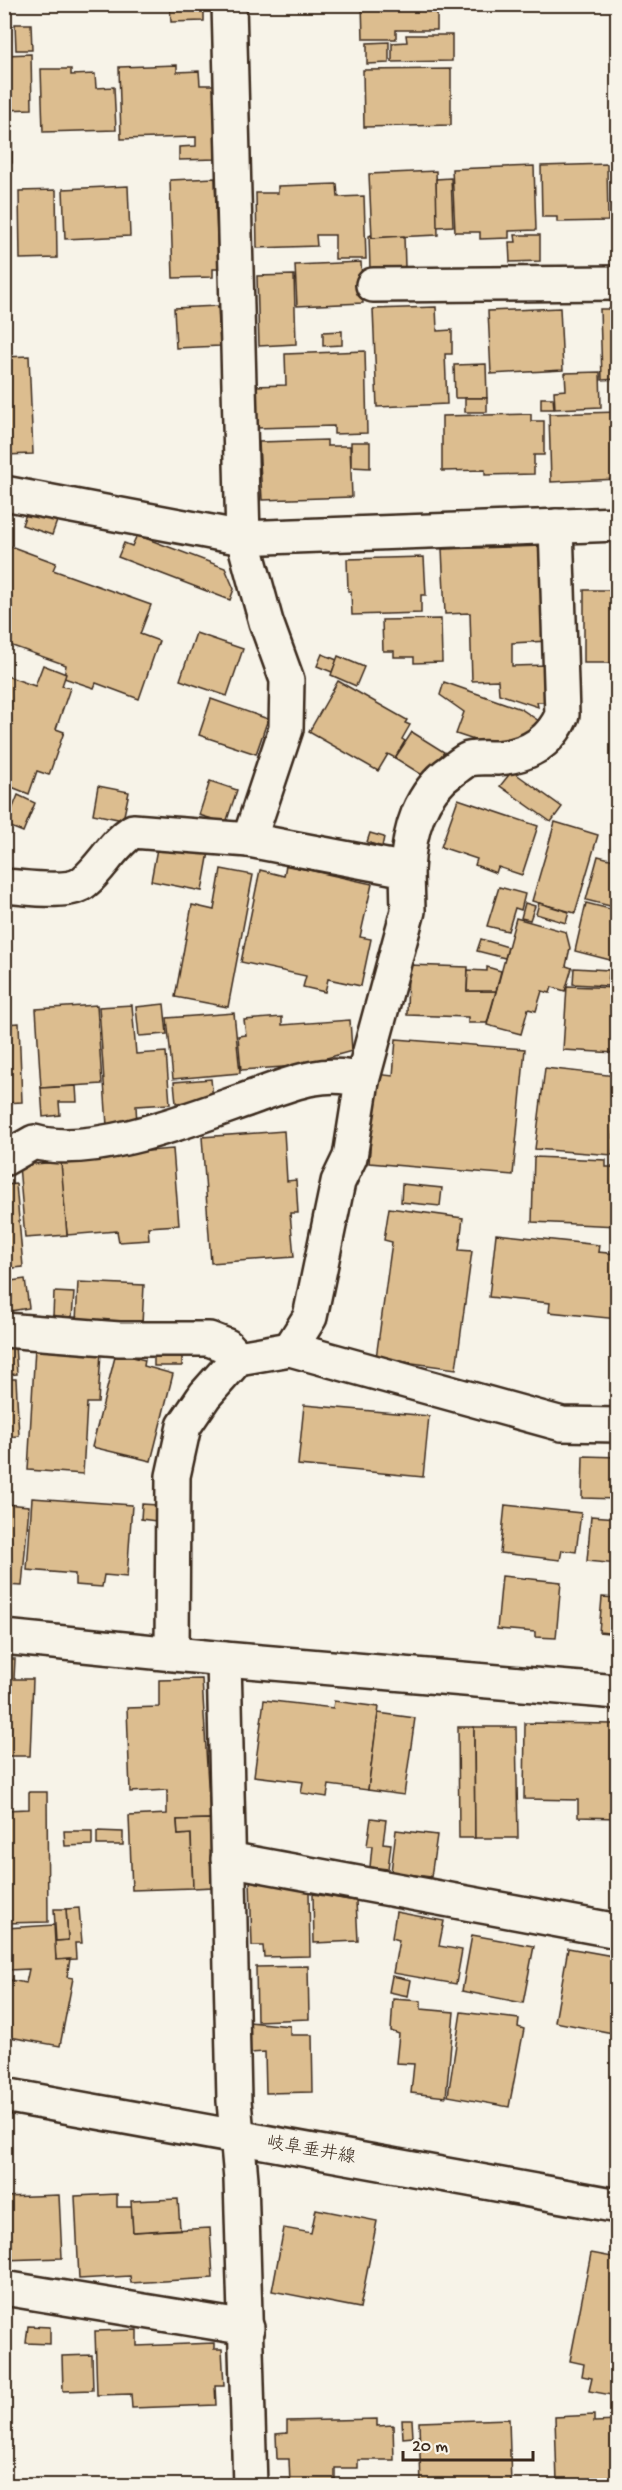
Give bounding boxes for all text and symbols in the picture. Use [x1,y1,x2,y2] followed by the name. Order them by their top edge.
[265,2132,357,2169] street label: 岐阜垂井線
[403,2424,534,2462] scale bar
[412,2437,448,2458] text: 20 m

